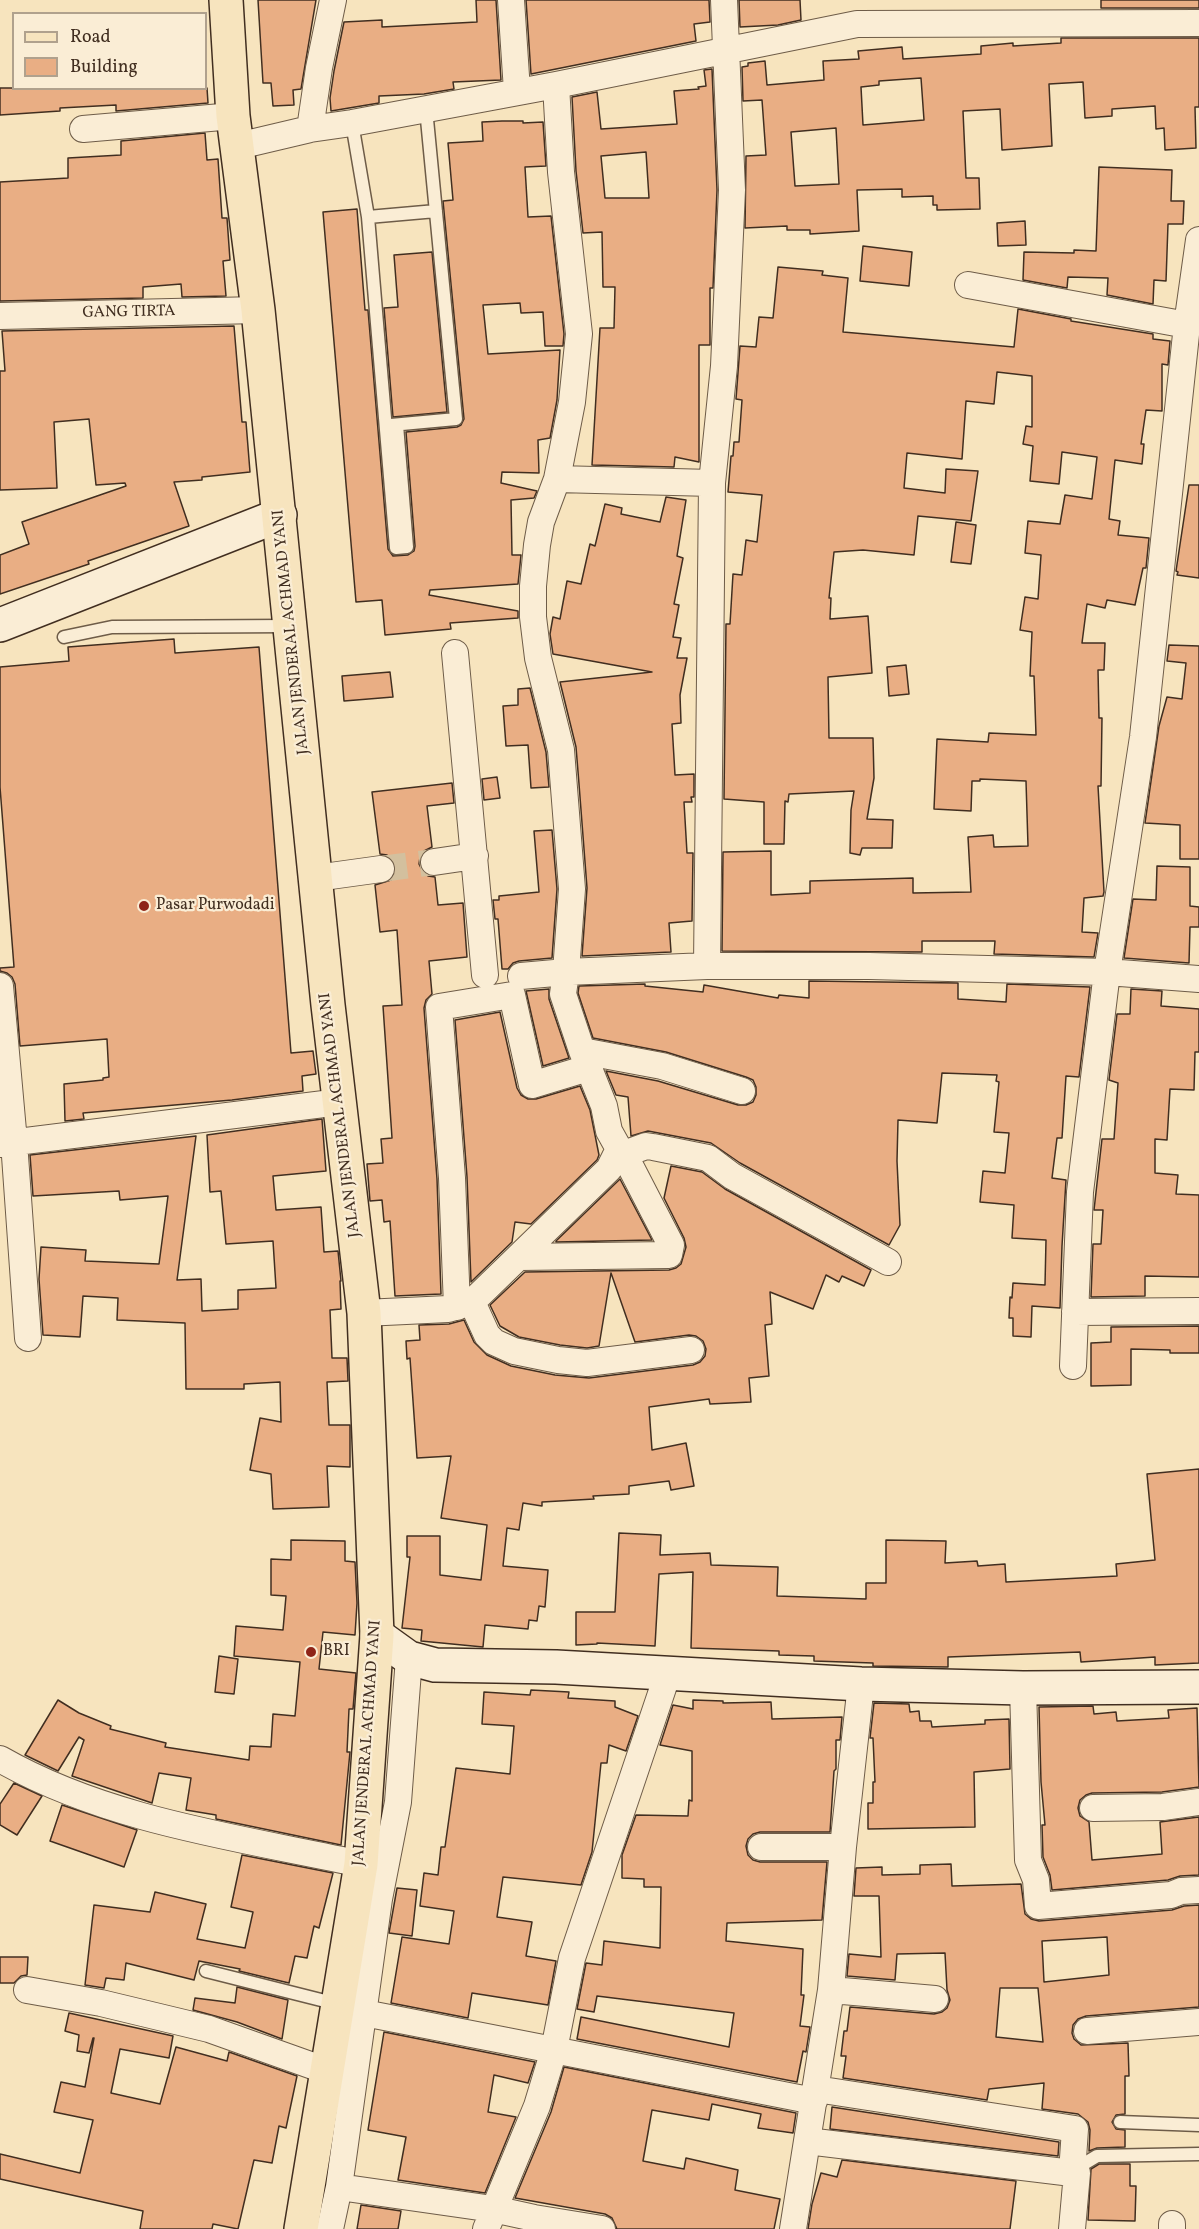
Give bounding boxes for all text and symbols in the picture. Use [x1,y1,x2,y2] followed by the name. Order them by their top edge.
[12,12,207,90] legend
[70,25,111,50] text: Road
[70,55,138,80] text: Building
[82,303,176,323] street label: GANG TIRTA
[270,508,314,756] street label: JALAN JENDERAL ACHMAD YANI
[156,896,275,916] place label: Pasar Purwodadi
[137,899,151,913] marker: Pasar Purwodadi
[316,992,366,1238] street label: JALAN JENDERAL ACHMAD YANI
[350,1619,386,1867] street label: JALAN JENDERAL ACHMAD YANI
[323,1642,350,1662] place label: BRI
[304,1645,318,1659] marker: BRI

